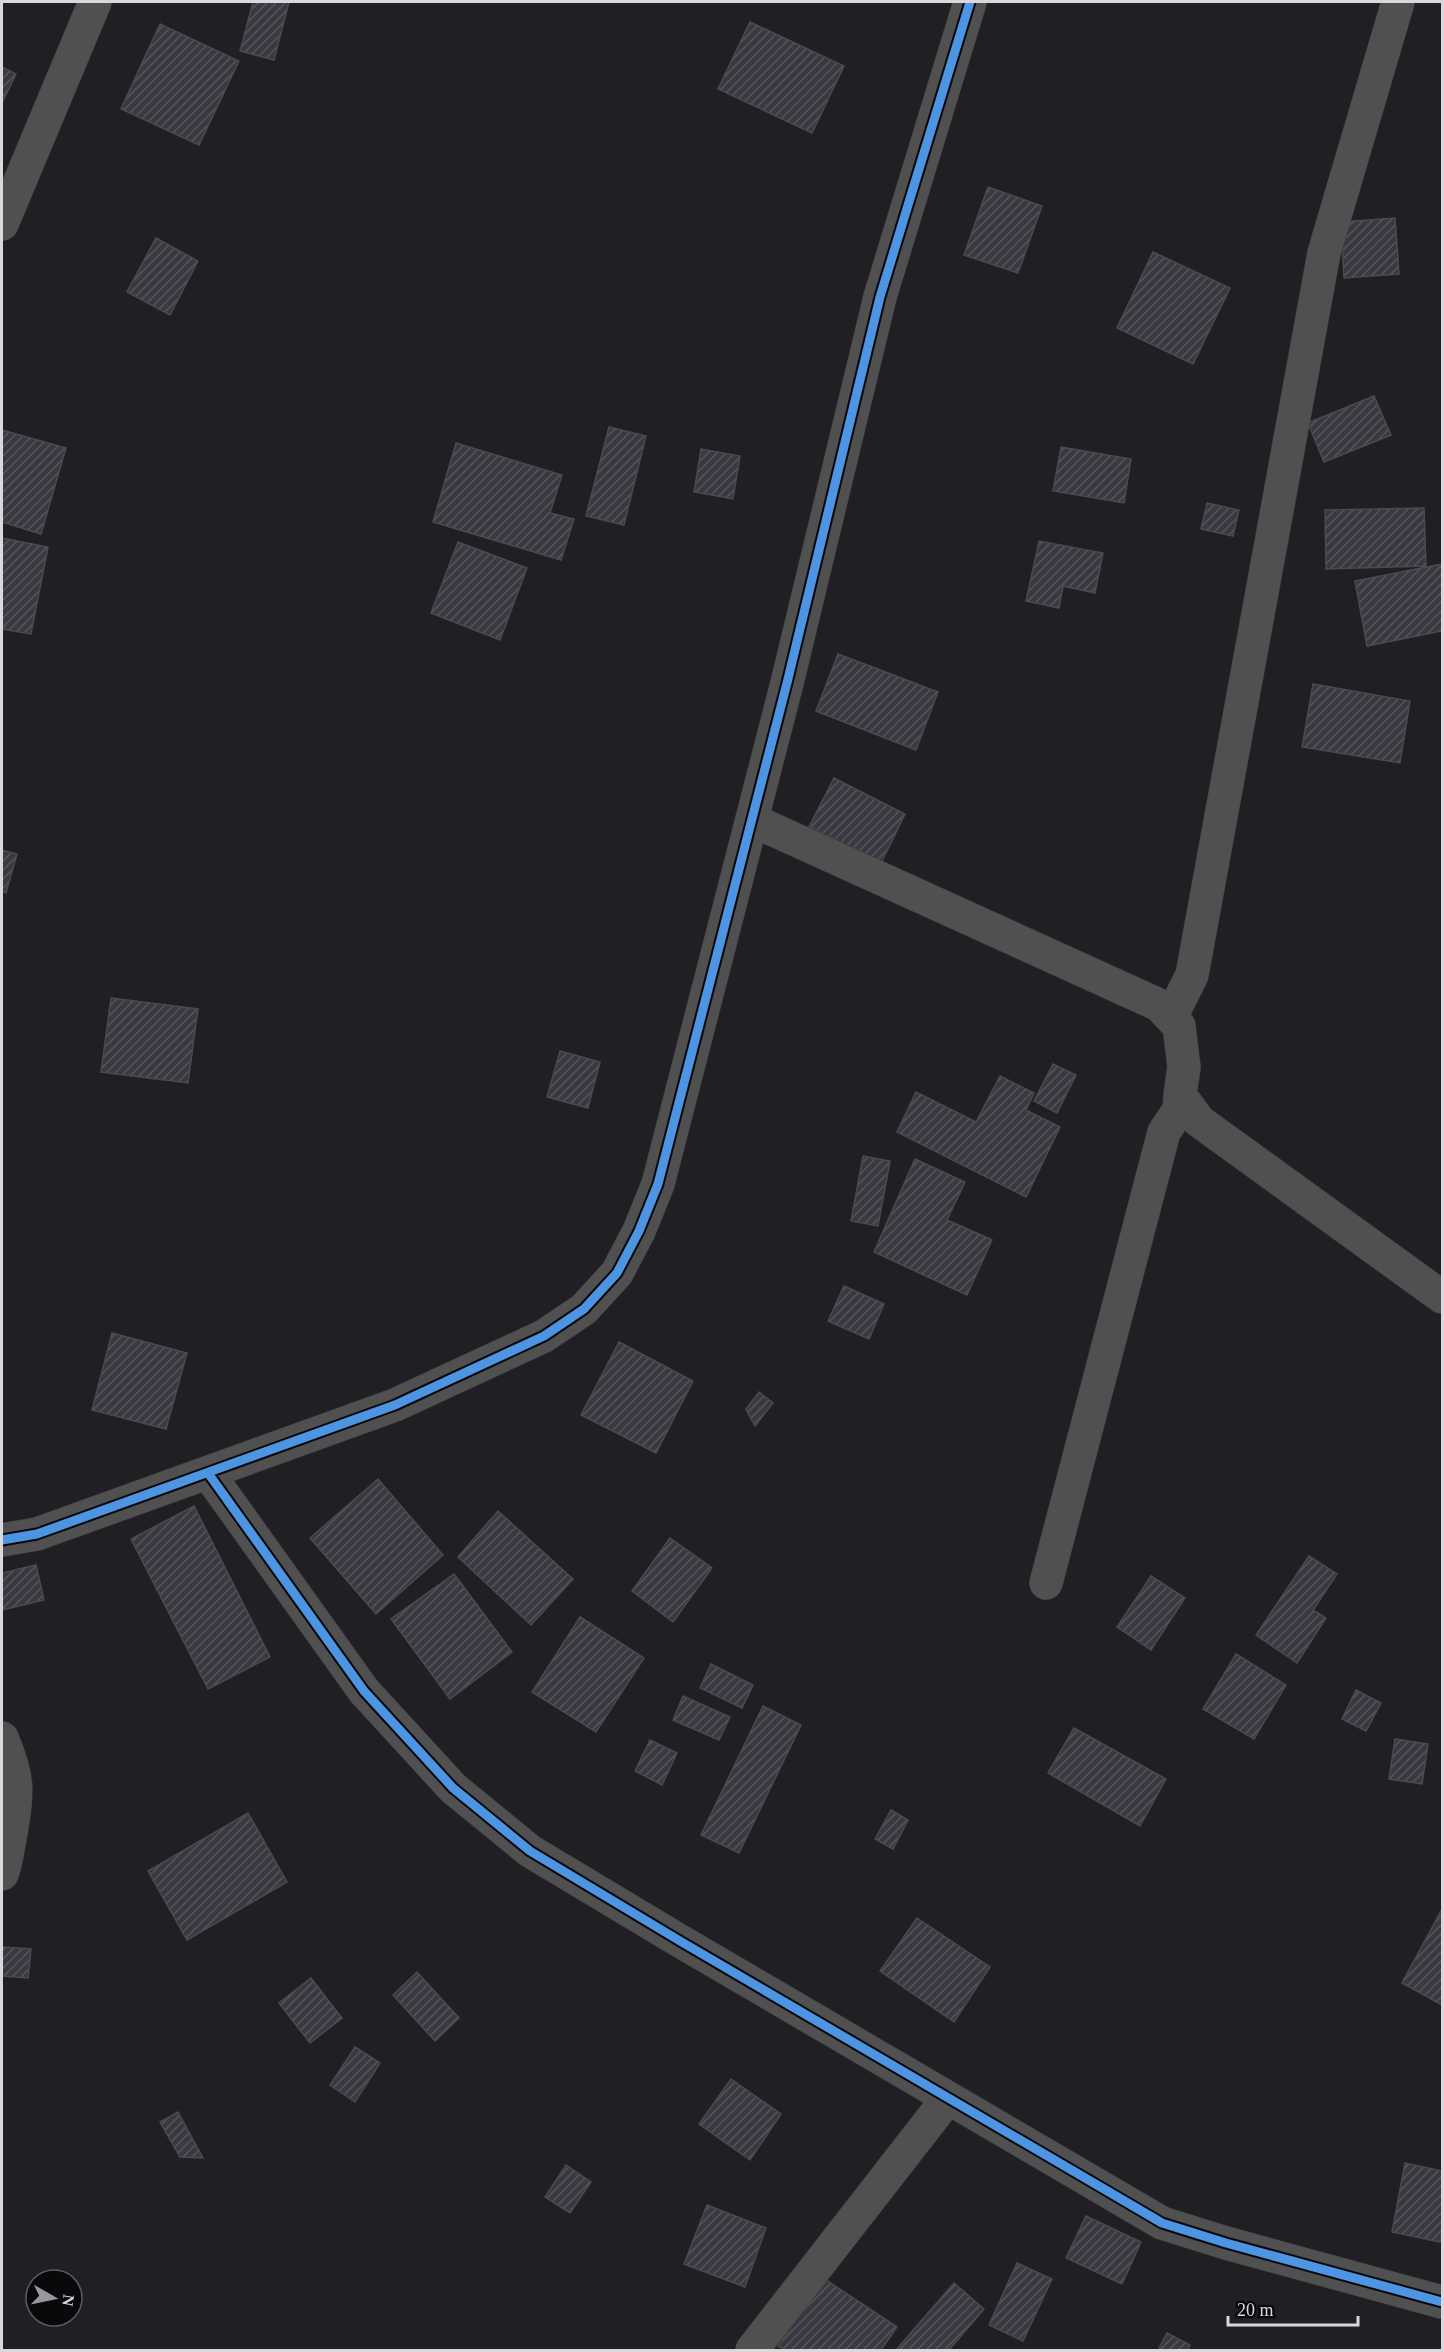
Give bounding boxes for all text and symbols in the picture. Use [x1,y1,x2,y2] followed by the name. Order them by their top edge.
[24,2268,84,2328] north arrow
[1228,2289,1358,2327] scale bar
[59,2293,78,2308] text: N
[1237,2300,1274,2320] text: 20 m

